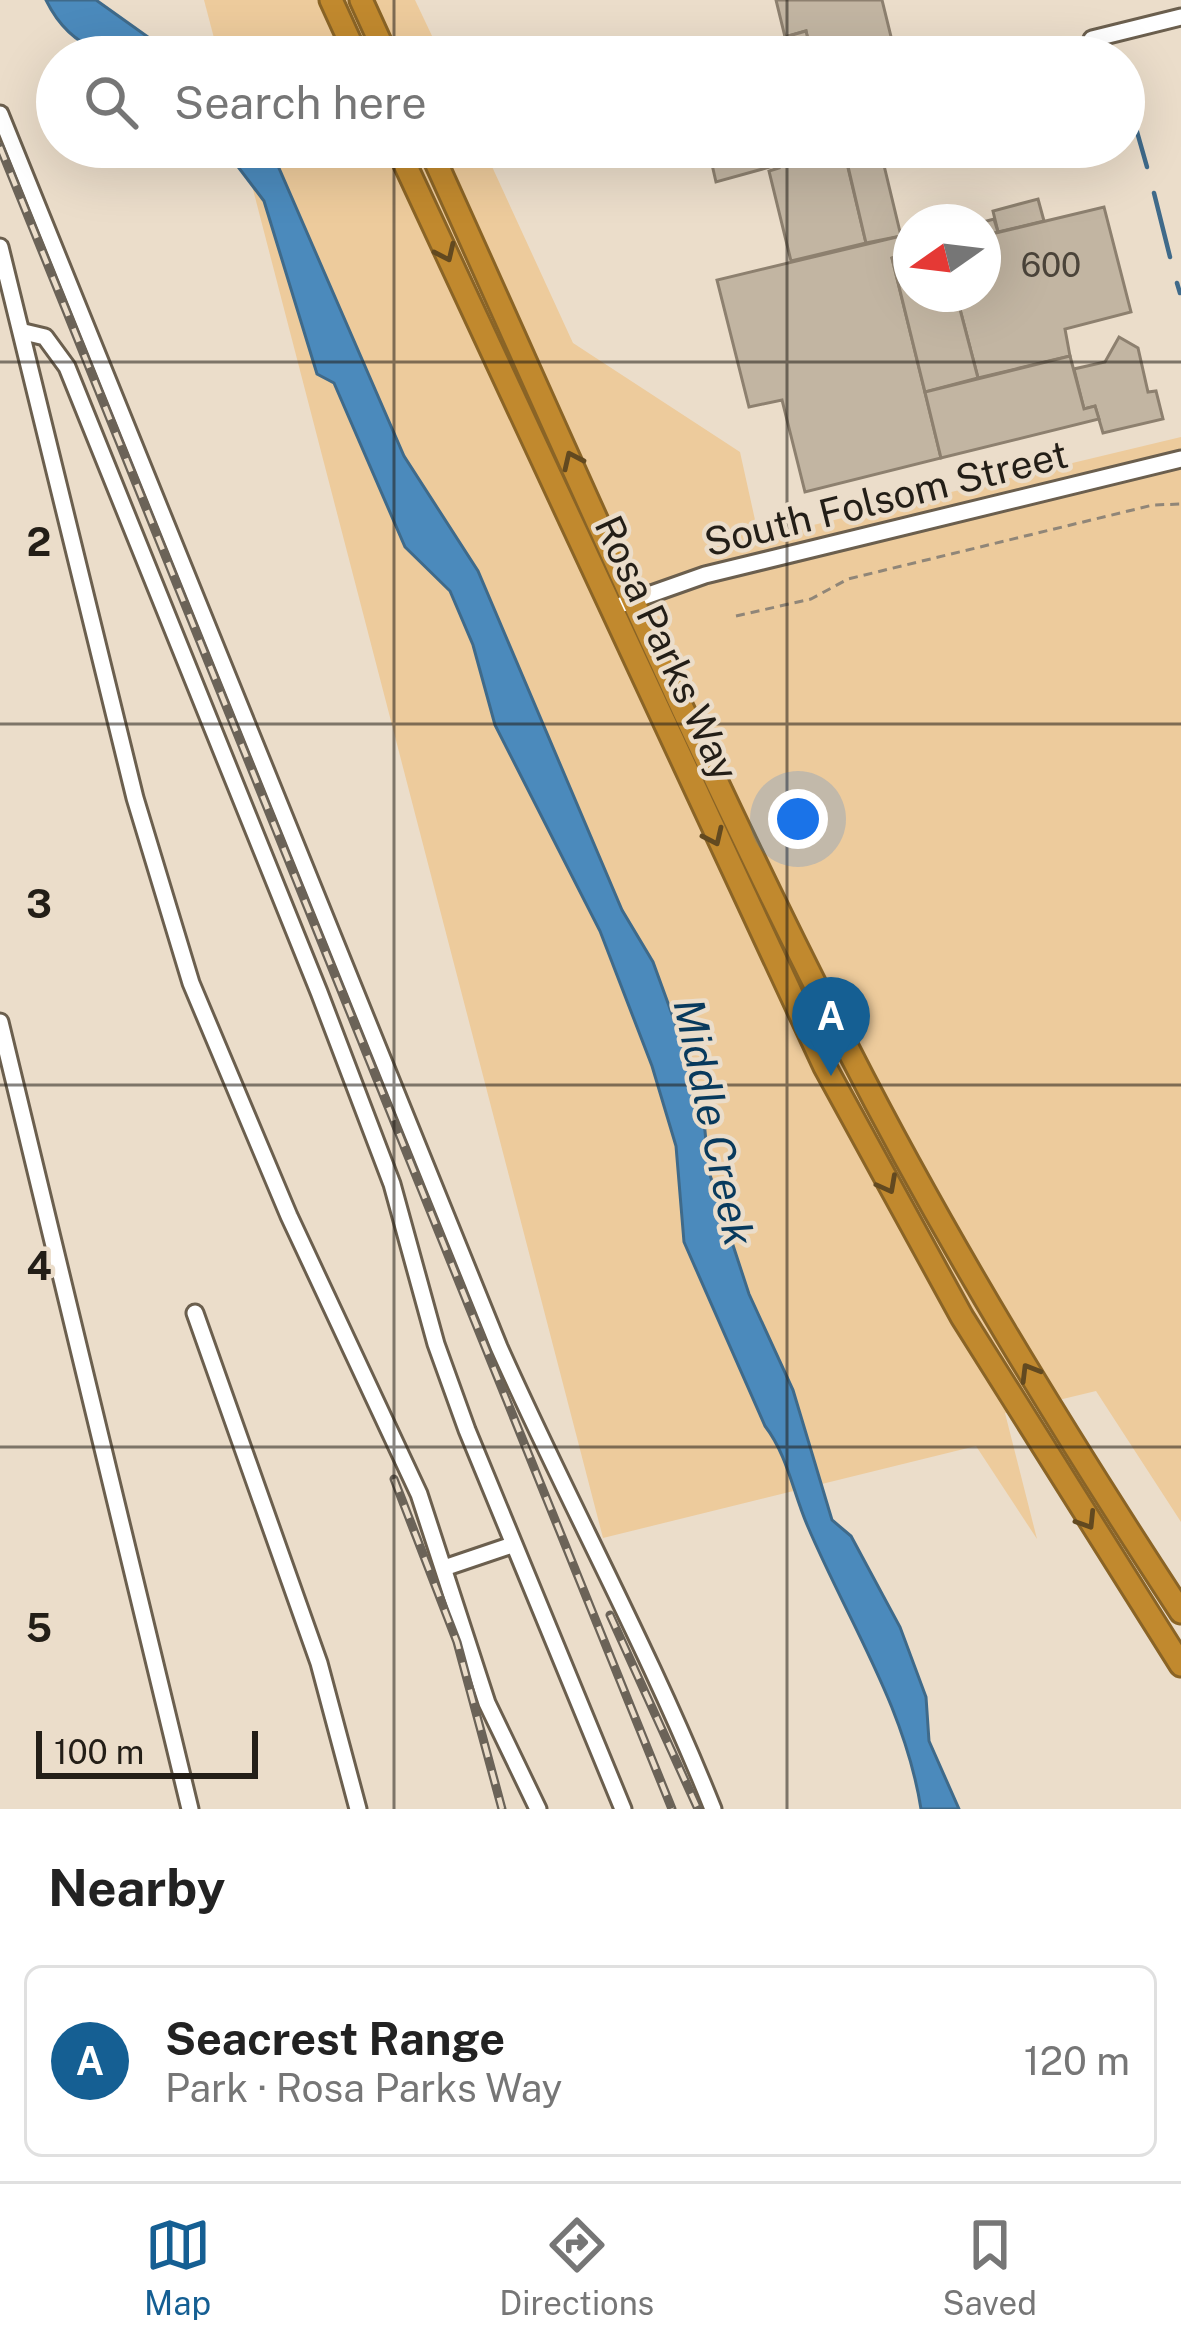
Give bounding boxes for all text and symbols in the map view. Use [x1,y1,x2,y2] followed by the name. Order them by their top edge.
[36,36,1145,168] search box
[78,69,144,135] icon: search
[174,76,427,129] text: Search here
[893,204,1001,312] north arrow
[432,241,455,262] one-way arrow
[1021,246,1081,284] house number: 600
[700,431,1072,565] street label: South Folsom Street
[562,451,586,473] one-way arrow
[586,508,748,788] street label: Rosa Parks Way
[27,519,51,565] text: 2
[768,789,828,849] your location
[700,825,723,846] one-way arrow
[26,881,52,927] text: 3
[792,977,870,1076] pin: A
[664,994,765,1250] water label: Middle Creek
[874,1173,897,1194] one-way arrow
[26,1243,52,1289] text: 4
[1020,1363,1043,1384] one-way arrow
[1073,1508,1095,1530] one-way arrow
[26,1605,52,1651] text: 5
[36,1725,258,1778] scale bar
[54,1733,144,1771] text: 100 m
[48,1858,225,1917] text: Nearby
[165,2012,505,2065] text: Seacrest Range
[76,2038,104,2084] text: A
[1024,2038,1130,2084] text: 120 m
[165,2065,562,2111] text: Park · Rosa Parks Way
[144,2212,211,2322] tab: Map
[499,2212,654,2322] tab: Directions
[943,2212,1037,2322] tab: Saved

